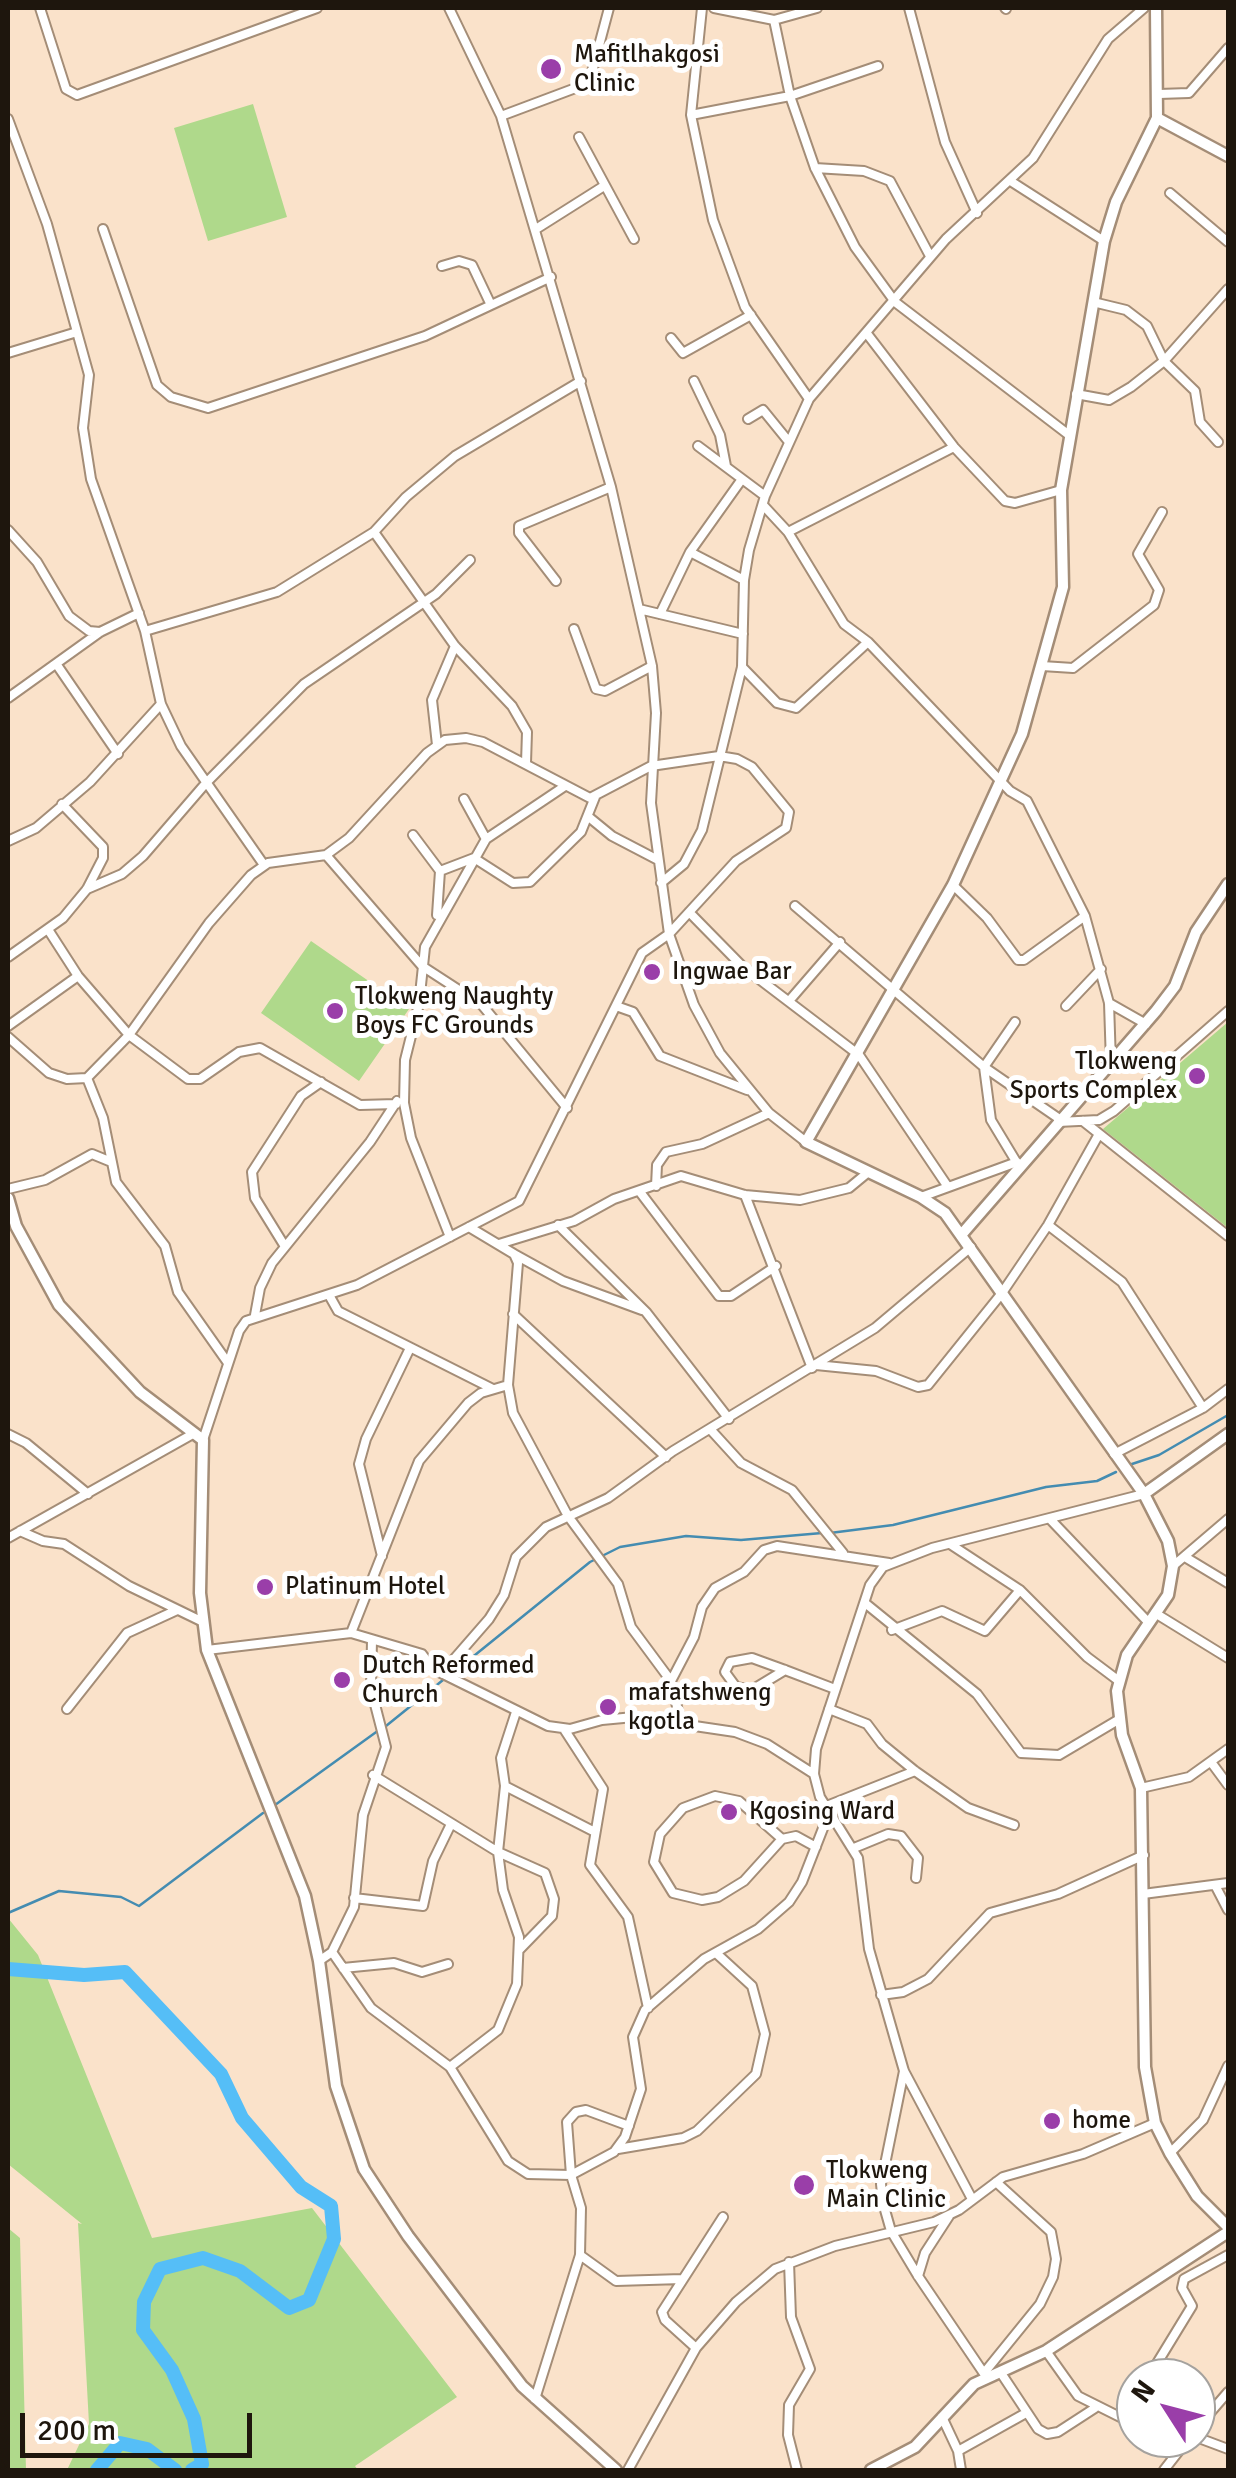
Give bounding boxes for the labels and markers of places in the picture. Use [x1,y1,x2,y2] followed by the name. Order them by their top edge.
[574,40,720,99] place label: Mafitlhakgosi Clinic
[538,56,564,82] marker: Mafitlhakgosi Clinic
[672,957,792,987] place label: Ingwae Bar
[641,961,663,983] marker: Ingwae Bar
[355,982,553,1041] place label: Tlokweng Naughty Boys FC Grounds
[324,1000,346,1022] marker: Tlokweng Naughty Boys FC Grounds
[1010,1047,1177,1106] place label: Tlokweng Sports Complex
[1186,1065,1208,1087] marker: Tlokweng Sports Complex
[285,1572,445,1602] place label: Platinum Hotel
[254,1576,276,1598] marker: Platinum Hotel
[362,1651,535,1710] place label: Dutch Reformed Church
[331,1669,353,1691] marker: Dutch Reformed Church
[628,1678,771,1737] place label: mafatshweng kgotla
[597,1696,619,1718] marker: mafatshweng kgotla
[749,1797,895,1827] place label: Kgosing Ward
[718,1801,740,1823] marker: Kgosing Ward
[1072,2106,1131,2136] place label: home
[1041,2110,1063,2132] marker: home
[826,2156,946,2215] place label: Tlokweng Main Clinic
[791,2172,817,2198] marker: Tlokweng Main Clinic

